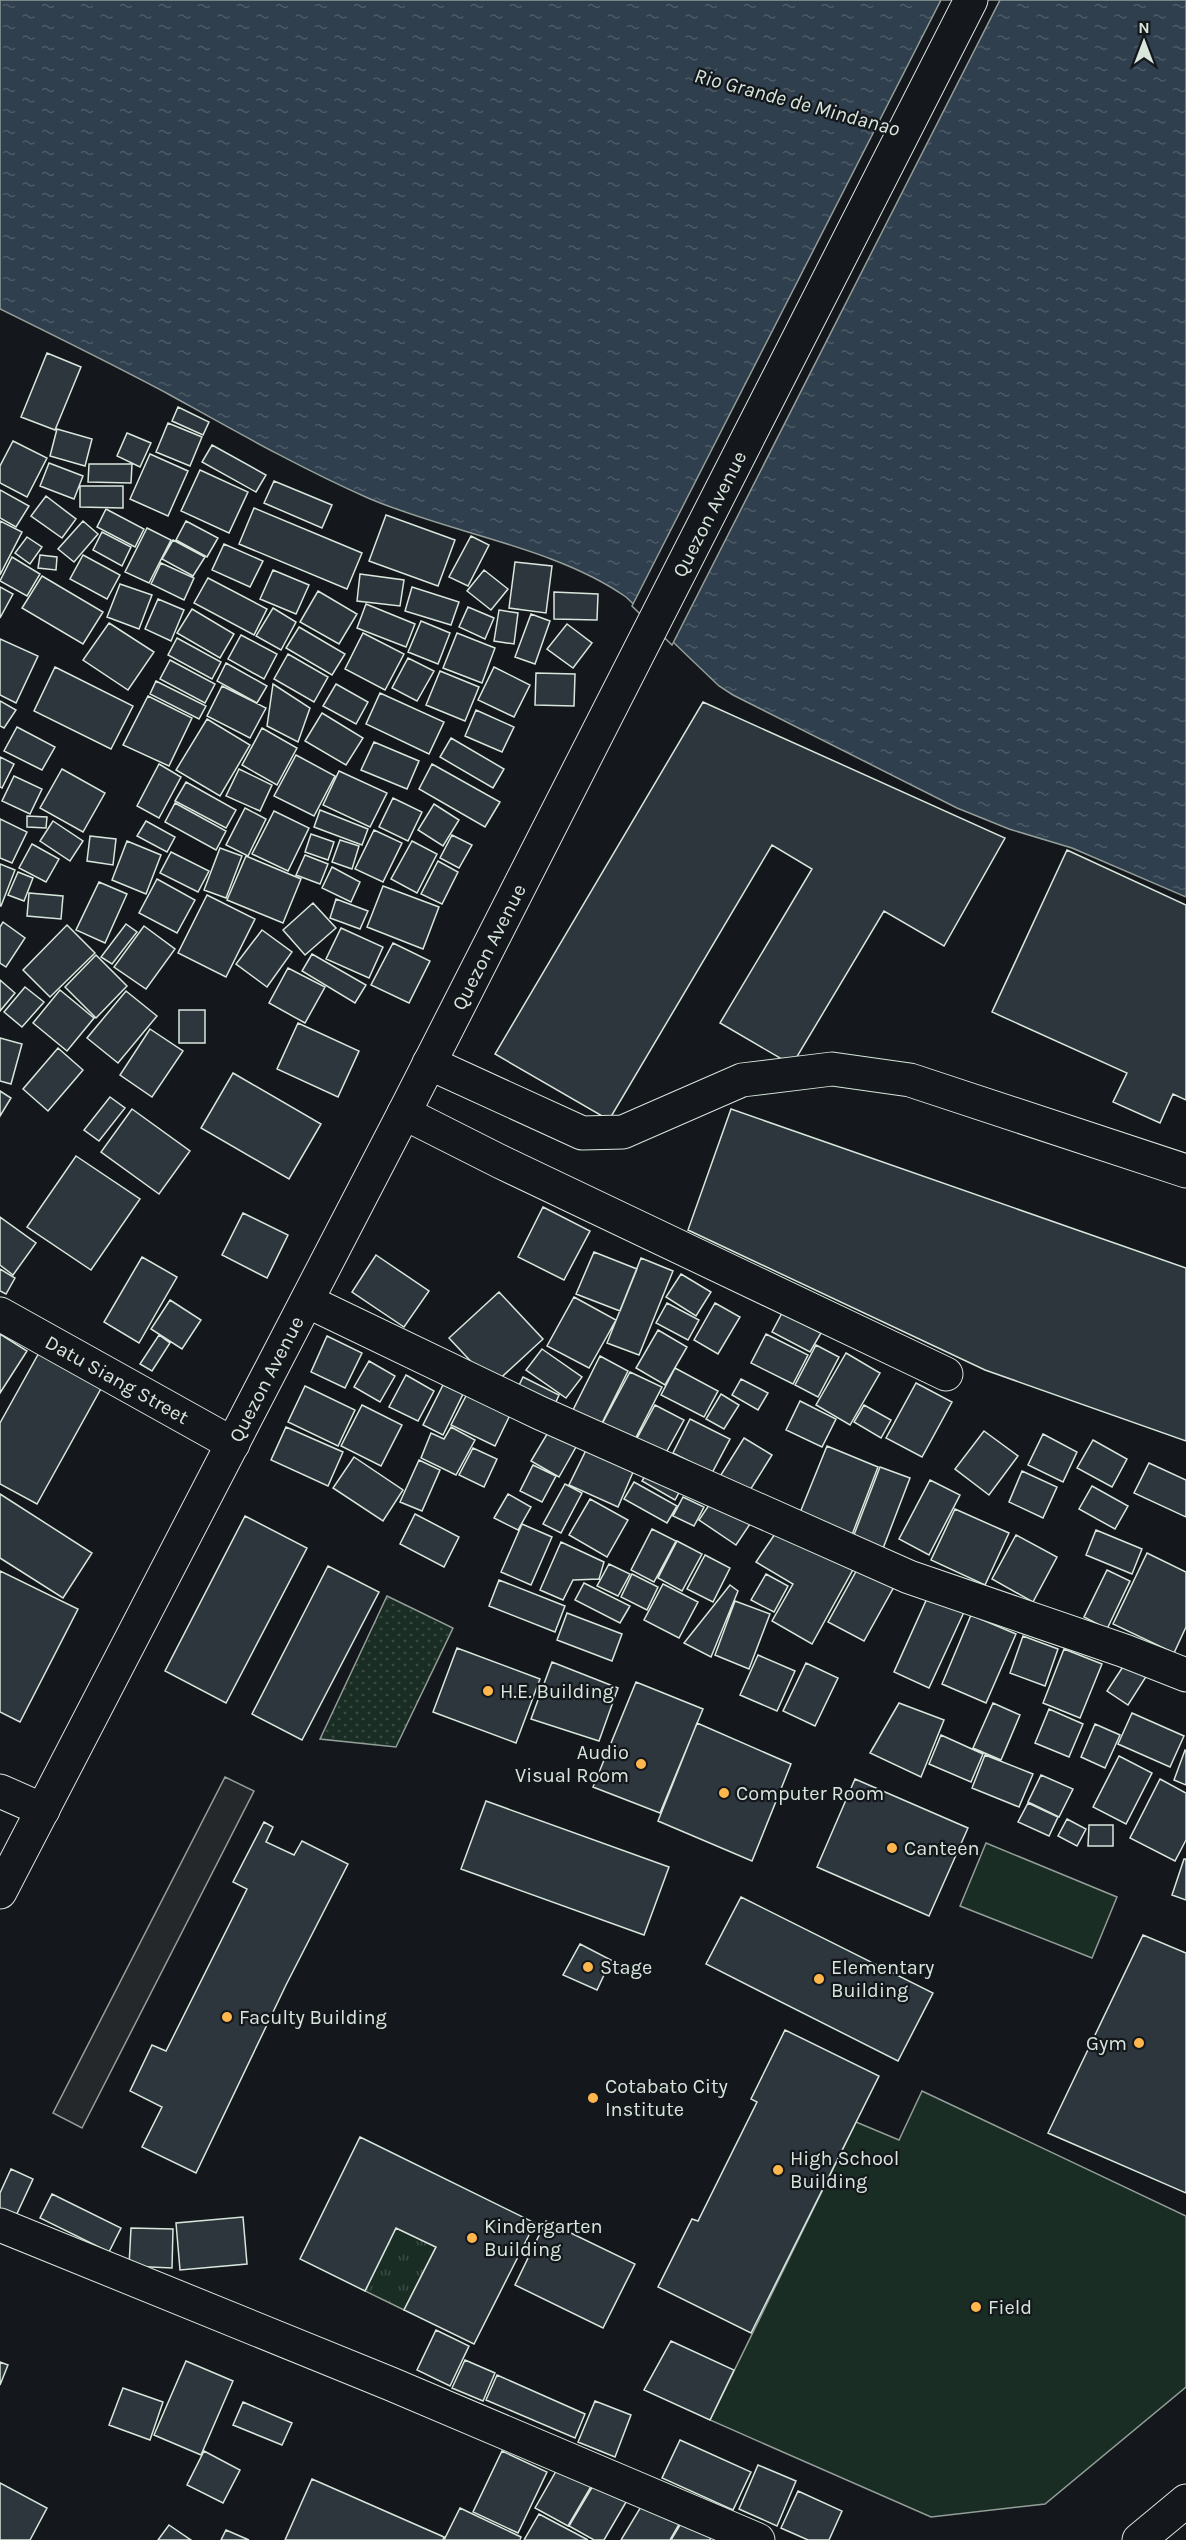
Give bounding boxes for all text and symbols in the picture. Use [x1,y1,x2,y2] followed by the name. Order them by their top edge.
[1114,12,1174,72] north arrow
[1138,18,1150,37] text: N
[692,63,903,141] water label: Rio Grande de Mindanao
[668,447,751,581] street label: Quezon Avenue
[447,880,530,1014] street label: Quezon Avenue
[224,1312,308,1446] street label: Quezon Avenue
[41,1330,193,1429] street label: Datu Siang Street
[500,1680,614,1703] place label: H.E. Building
[481,1684,495,1698] marker: H.E. Building
[515,1741,629,1787] place label: Audio Visual Room
[634,1757,648,1771] marker: Audio Visual Room
[736,1782,884,1805] place label: Computer Room
[717,1786,731,1800] marker: Computer Room
[904,1837,979,1860] place label: Canteen
[885,1841,899,1855] marker: Canteen
[600,1956,652,1979] place label: Stage
[831,1956,934,2002] place label: Elementary Building
[581,1960,595,1974] marker: Stage
[812,1972,826,1986] marker: Elementary Building
[239,2006,387,2029] place label: Faculty Building
[220,2010,234,2024] marker: Faculty Building
[1086,2032,1127,2055] place label: Gym
[1132,2036,1146,2050] marker: Gym
[605,2075,728,2121] place label: Cotabato City Institute
[586,2091,600,2105] marker: Cotabato City Institute
[790,2147,899,2193] place label: High School Building
[771,2163,785,2177] marker: High School Building
[484,2215,603,2261] place label: Kindergarten Building
[465,2231,479,2245] marker: Kindergarten Building
[988,2296,1032,2319] place label: Field
[969,2300,983,2314] marker: Field

